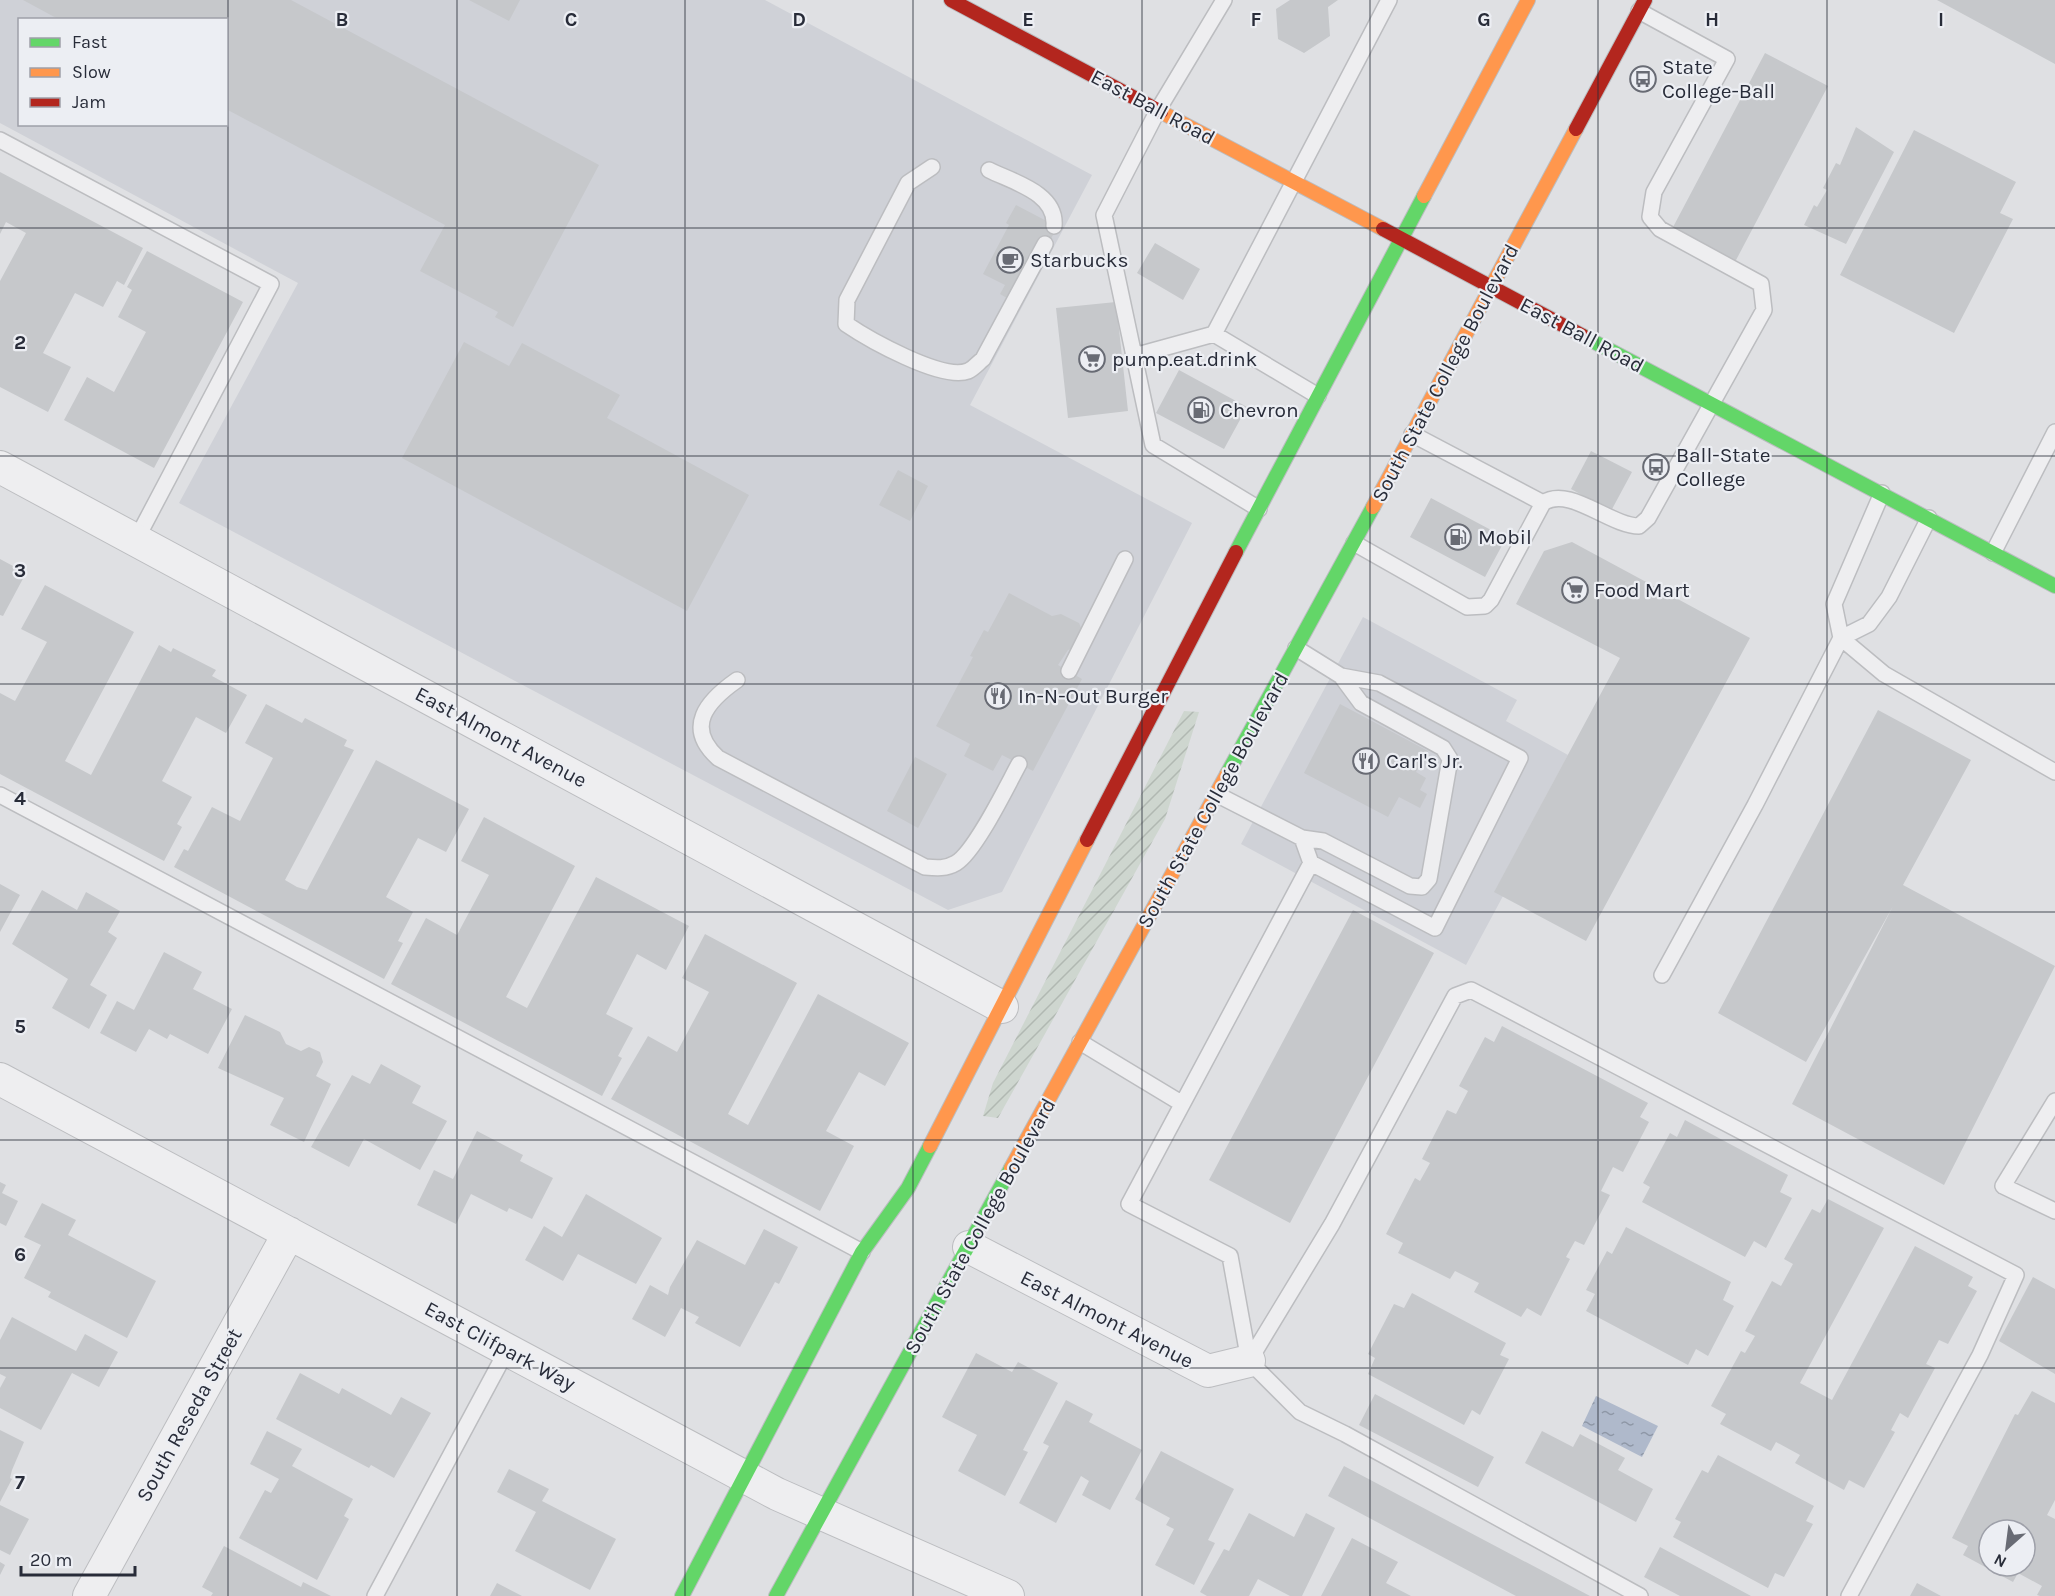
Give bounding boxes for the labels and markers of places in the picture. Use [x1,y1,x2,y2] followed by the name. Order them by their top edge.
[1662,55,1775,103] place label: State College-Ball
[1628,64,1658,94] bus stop icon: State College-Ball
[995,245,1025,275] cafe icon: Starbucks
[1030,248,1129,272] place label: Starbucks
[1077,344,1107,374] supermarket icon: pump.eat.drink
[1112,347,1258,371] place label: pump.eat.drink
[1186,395,1216,425] fuel station icon: Chevron
[1220,398,1299,422] place label: Chevron
[1676,443,1771,491] place label: Ball-State College
[1641,452,1671,482] bus stop icon: Ball-State College
[1443,522,1473,552] fuel station icon: Mobil
[1478,525,1532,549] place label: Mobil
[1560,575,1590,605] supermarket icon: Food Mart
[1594,578,1690,602] place label: Food Mart
[983,681,1013,711] restaurant icon: In-N-Out Burger
[1018,684,1168,708] place label: In-N-Out Burger
[1351,746,1381,776] restaurant icon: Carl's Jr.
[1386,749,1463,773] place label: Carl's Jr.

